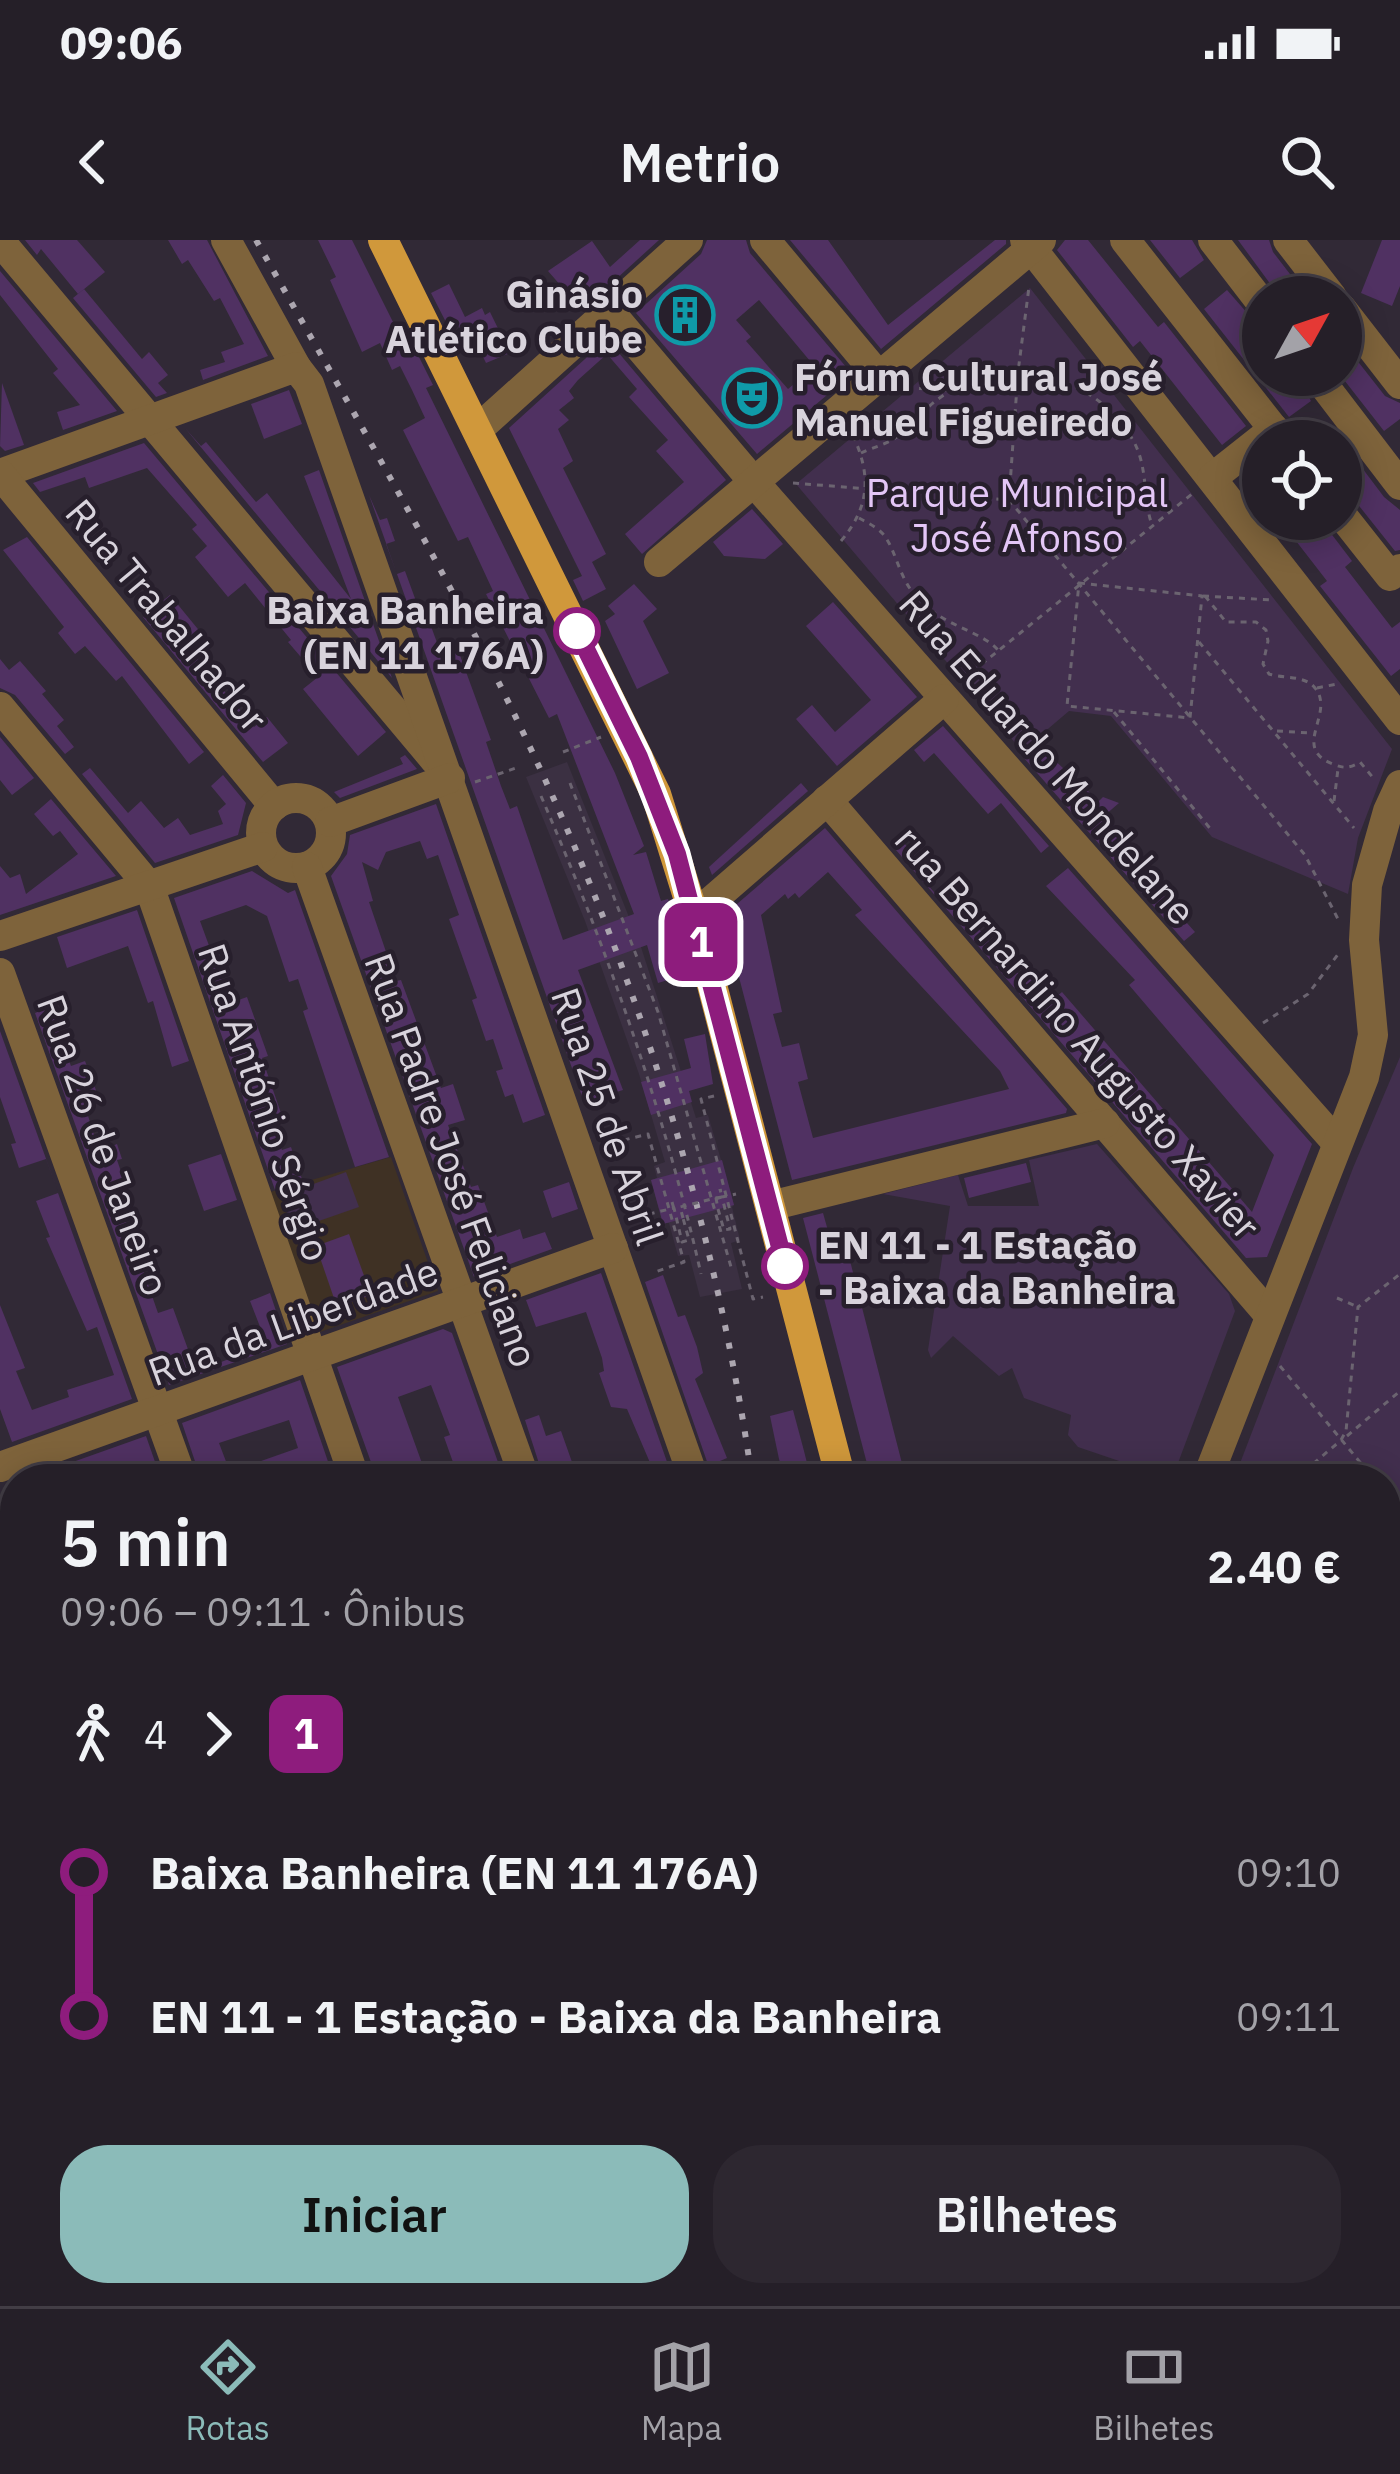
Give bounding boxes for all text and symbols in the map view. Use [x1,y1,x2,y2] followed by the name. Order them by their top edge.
[60,13,183,71] text: 09:06
[620,127,780,197] text: Metrio
[60,129,126,195] icon: back
[1274,129,1340,195] icon: search
[385,268,643,364] place label: Ginásio Atlético Clube
[1242,276,1362,396] north arrow
[1242,276,1362,540] map controls
[654,284,716,346] building icon: Ginásio Atlético Clube
[794,351,1163,447] place label: Fórum Cultural José Manuel Figueiredo
[721,367,783,429] theatre icon: Fórum Cultural José Manuel Figueiredo
[1242,420,1362,540] button: locate
[866,467,1168,563] park label: Parque Municipal José Afonso
[55,488,279,742] street label: Rua Trabalhador
[889,579,1207,935] street label: Rua Eduardo Mondelane
[266,584,544,680] place label: Baixa Banheira (EN 11 176A)
[555,609,599,653] marker: Baixa Banheira (EN 11 176A)
[884,815,1272,1249] street label: rua Bernardino Augusto Xavier
[662,903,740,981] line badge: 1
[688,914,714,969] text: 1
[187,937,343,1267] street label: Rua António Sérgio
[353,946,551,1374] street label: Rua Padre José Feliciano
[540,981,676,1251] street label: Rua 25 de Abril
[26,988,182,1302] street label: Rua 26 de Janeiro
[818,1219,1176,1315] place label: EN 11 - 1 Estação - Baixa da Banheira
[763,1244,807,1288] marker: EN 11 - 1 Estação - Baixa da Banheira
[141,1245,445,1397] street label: Rua da Liberdade
[60,1498,231,1584] text: 5 min
[1207,1537,1341,1595] text: 2.40 €
[60,1586,466,1637] text: 09:06 – 09:11 · Ônibus
[60,1701,126,1767] icon: walk
[185,1701,251,1767] icon: forward
[293,1706,319,1761] text: 1
[144,1709,167,1760] text: 4
[150,1843,759,1901] text: Baixa Banheira (EN 11 176A)
[1236,1847,1341,1898] text: 09:10
[150,1987,942,2045] text: EN 11 - 1 Estação - Baixa da Banheira
[1236,1991,1341,2042] text: 09:11
[60,2145,689,2283] button: Iniciar
[713,2145,1341,2283] button: Bilhetes
[186,2334,270,2449] tab: Rotas
[641,2334,722,2449] tab: Mapa
[1093,2334,1214,2449] tab: Bilhetes

